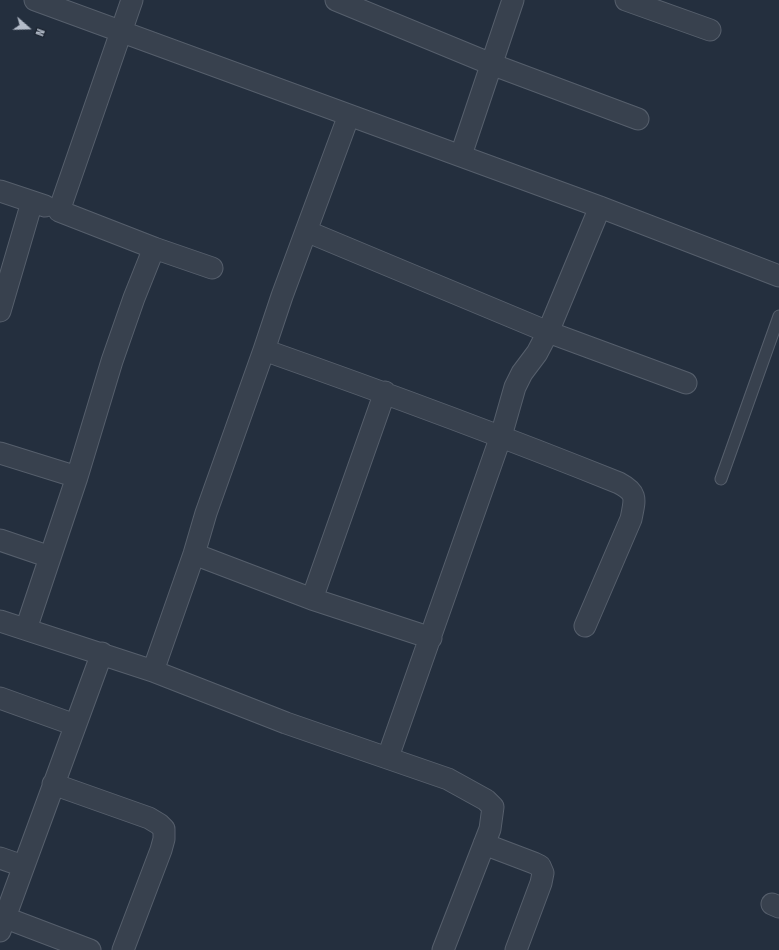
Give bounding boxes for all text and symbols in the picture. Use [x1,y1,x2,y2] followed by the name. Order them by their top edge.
[8,8,48,48] north arrow
[33,27,47,38] text: N

